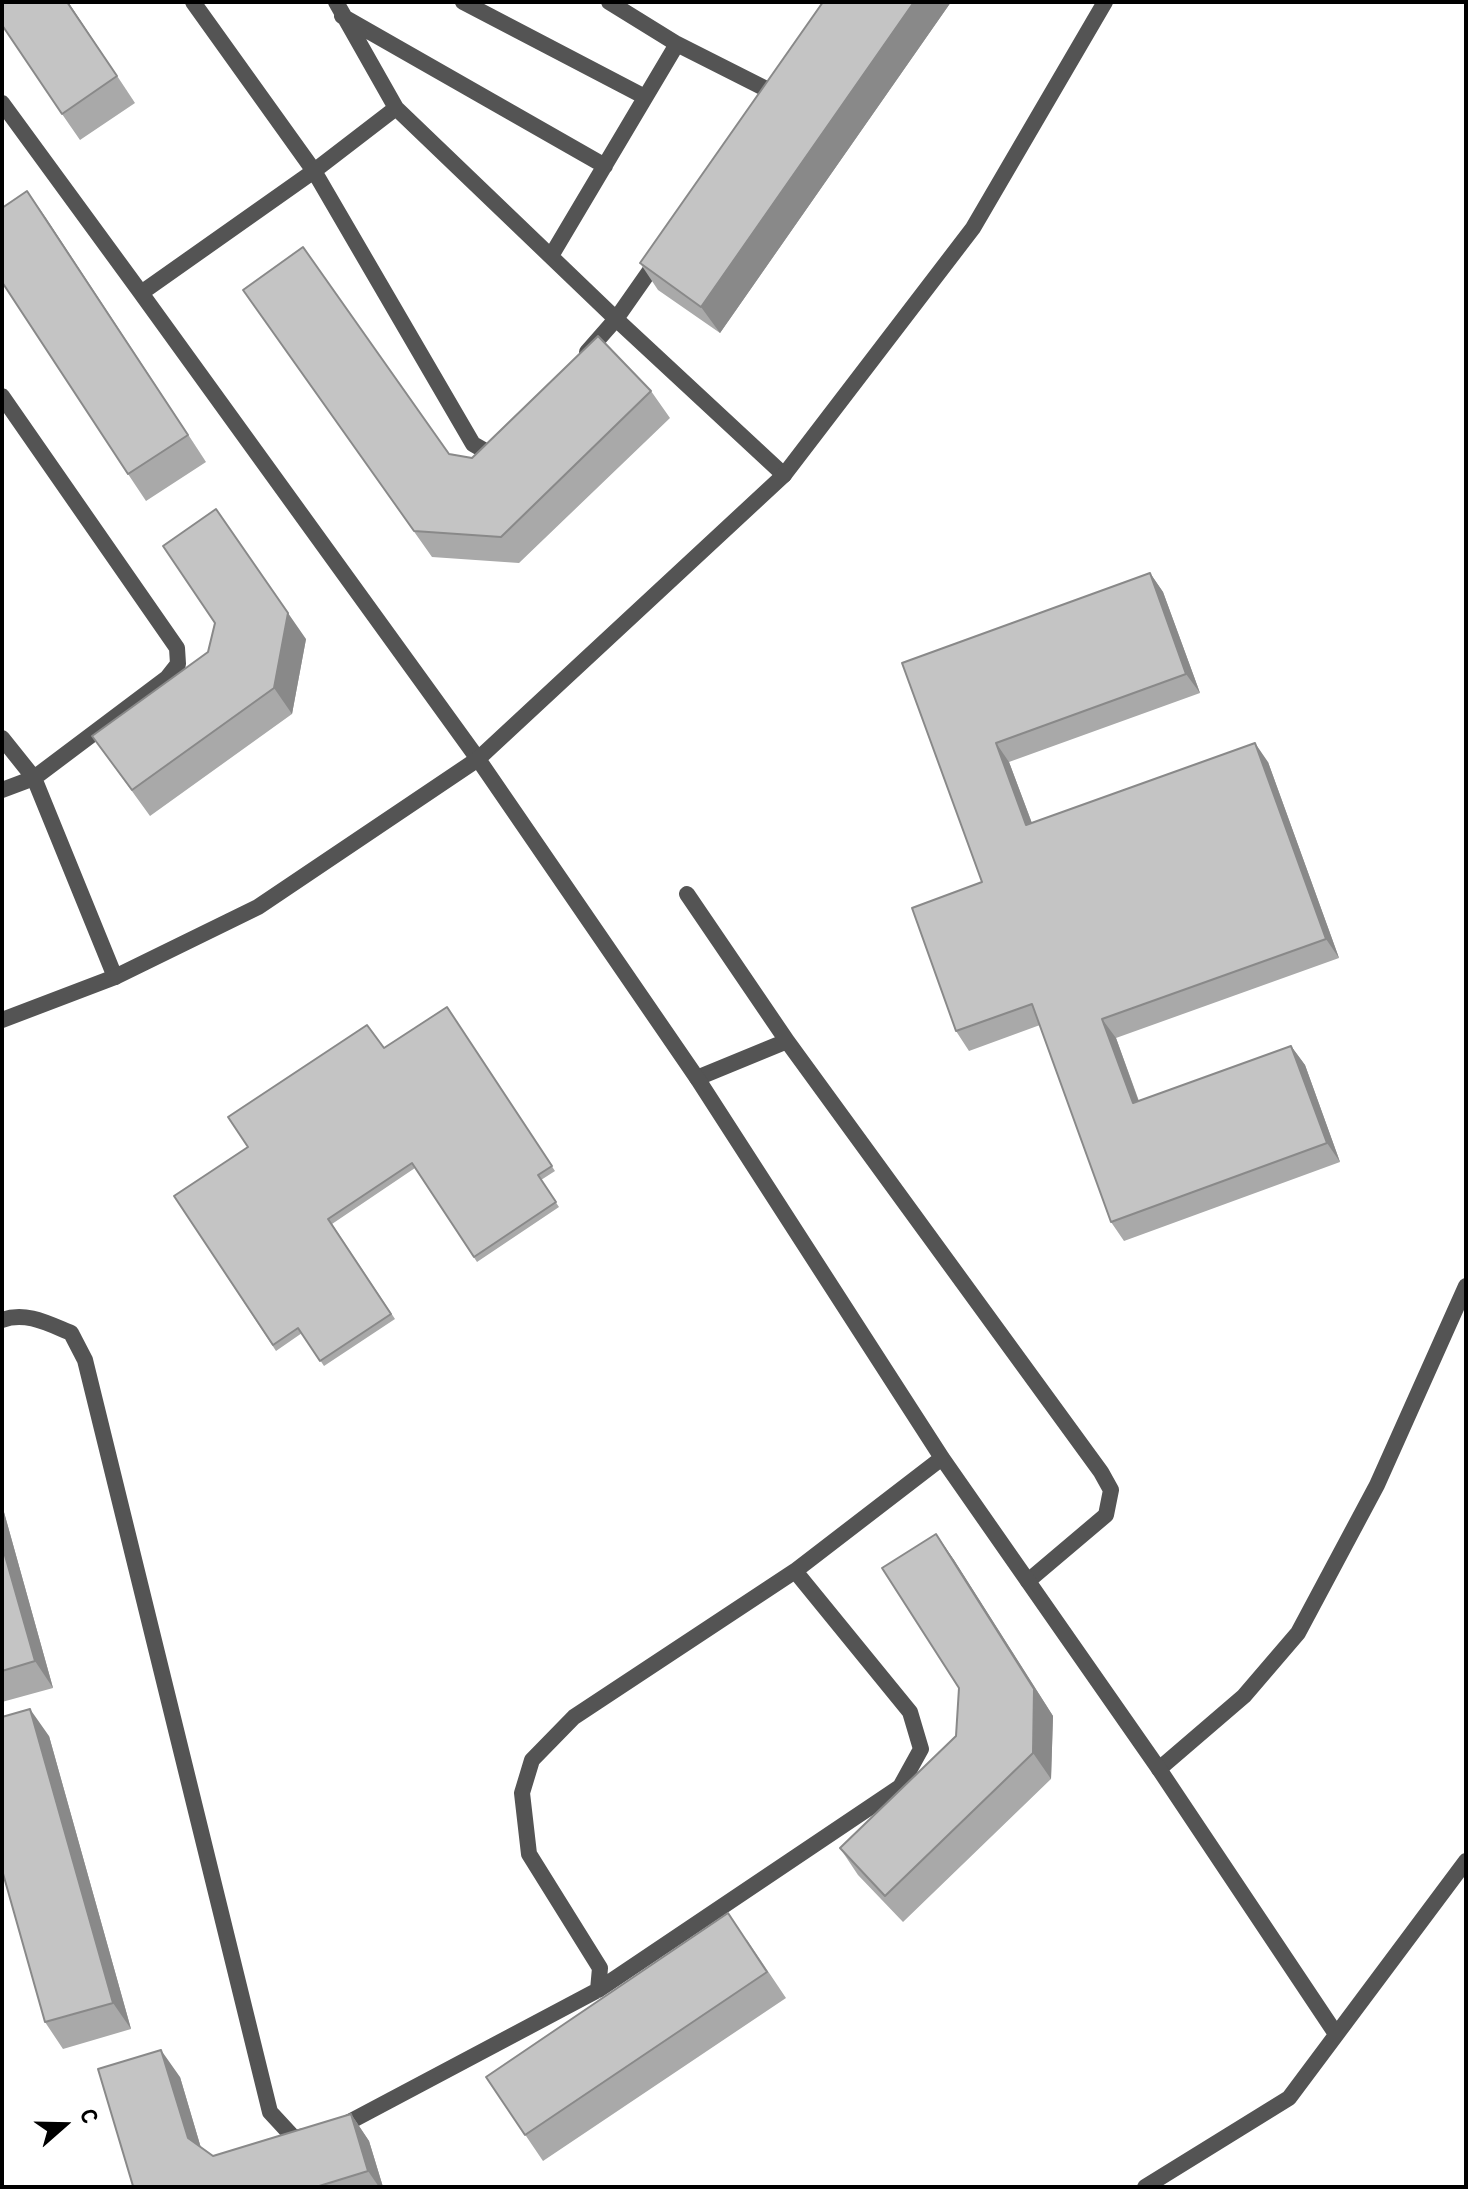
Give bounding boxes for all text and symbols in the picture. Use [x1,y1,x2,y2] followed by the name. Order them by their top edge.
[24,2085,104,2165] north arrow
[72,2105,102,2128] text: С

